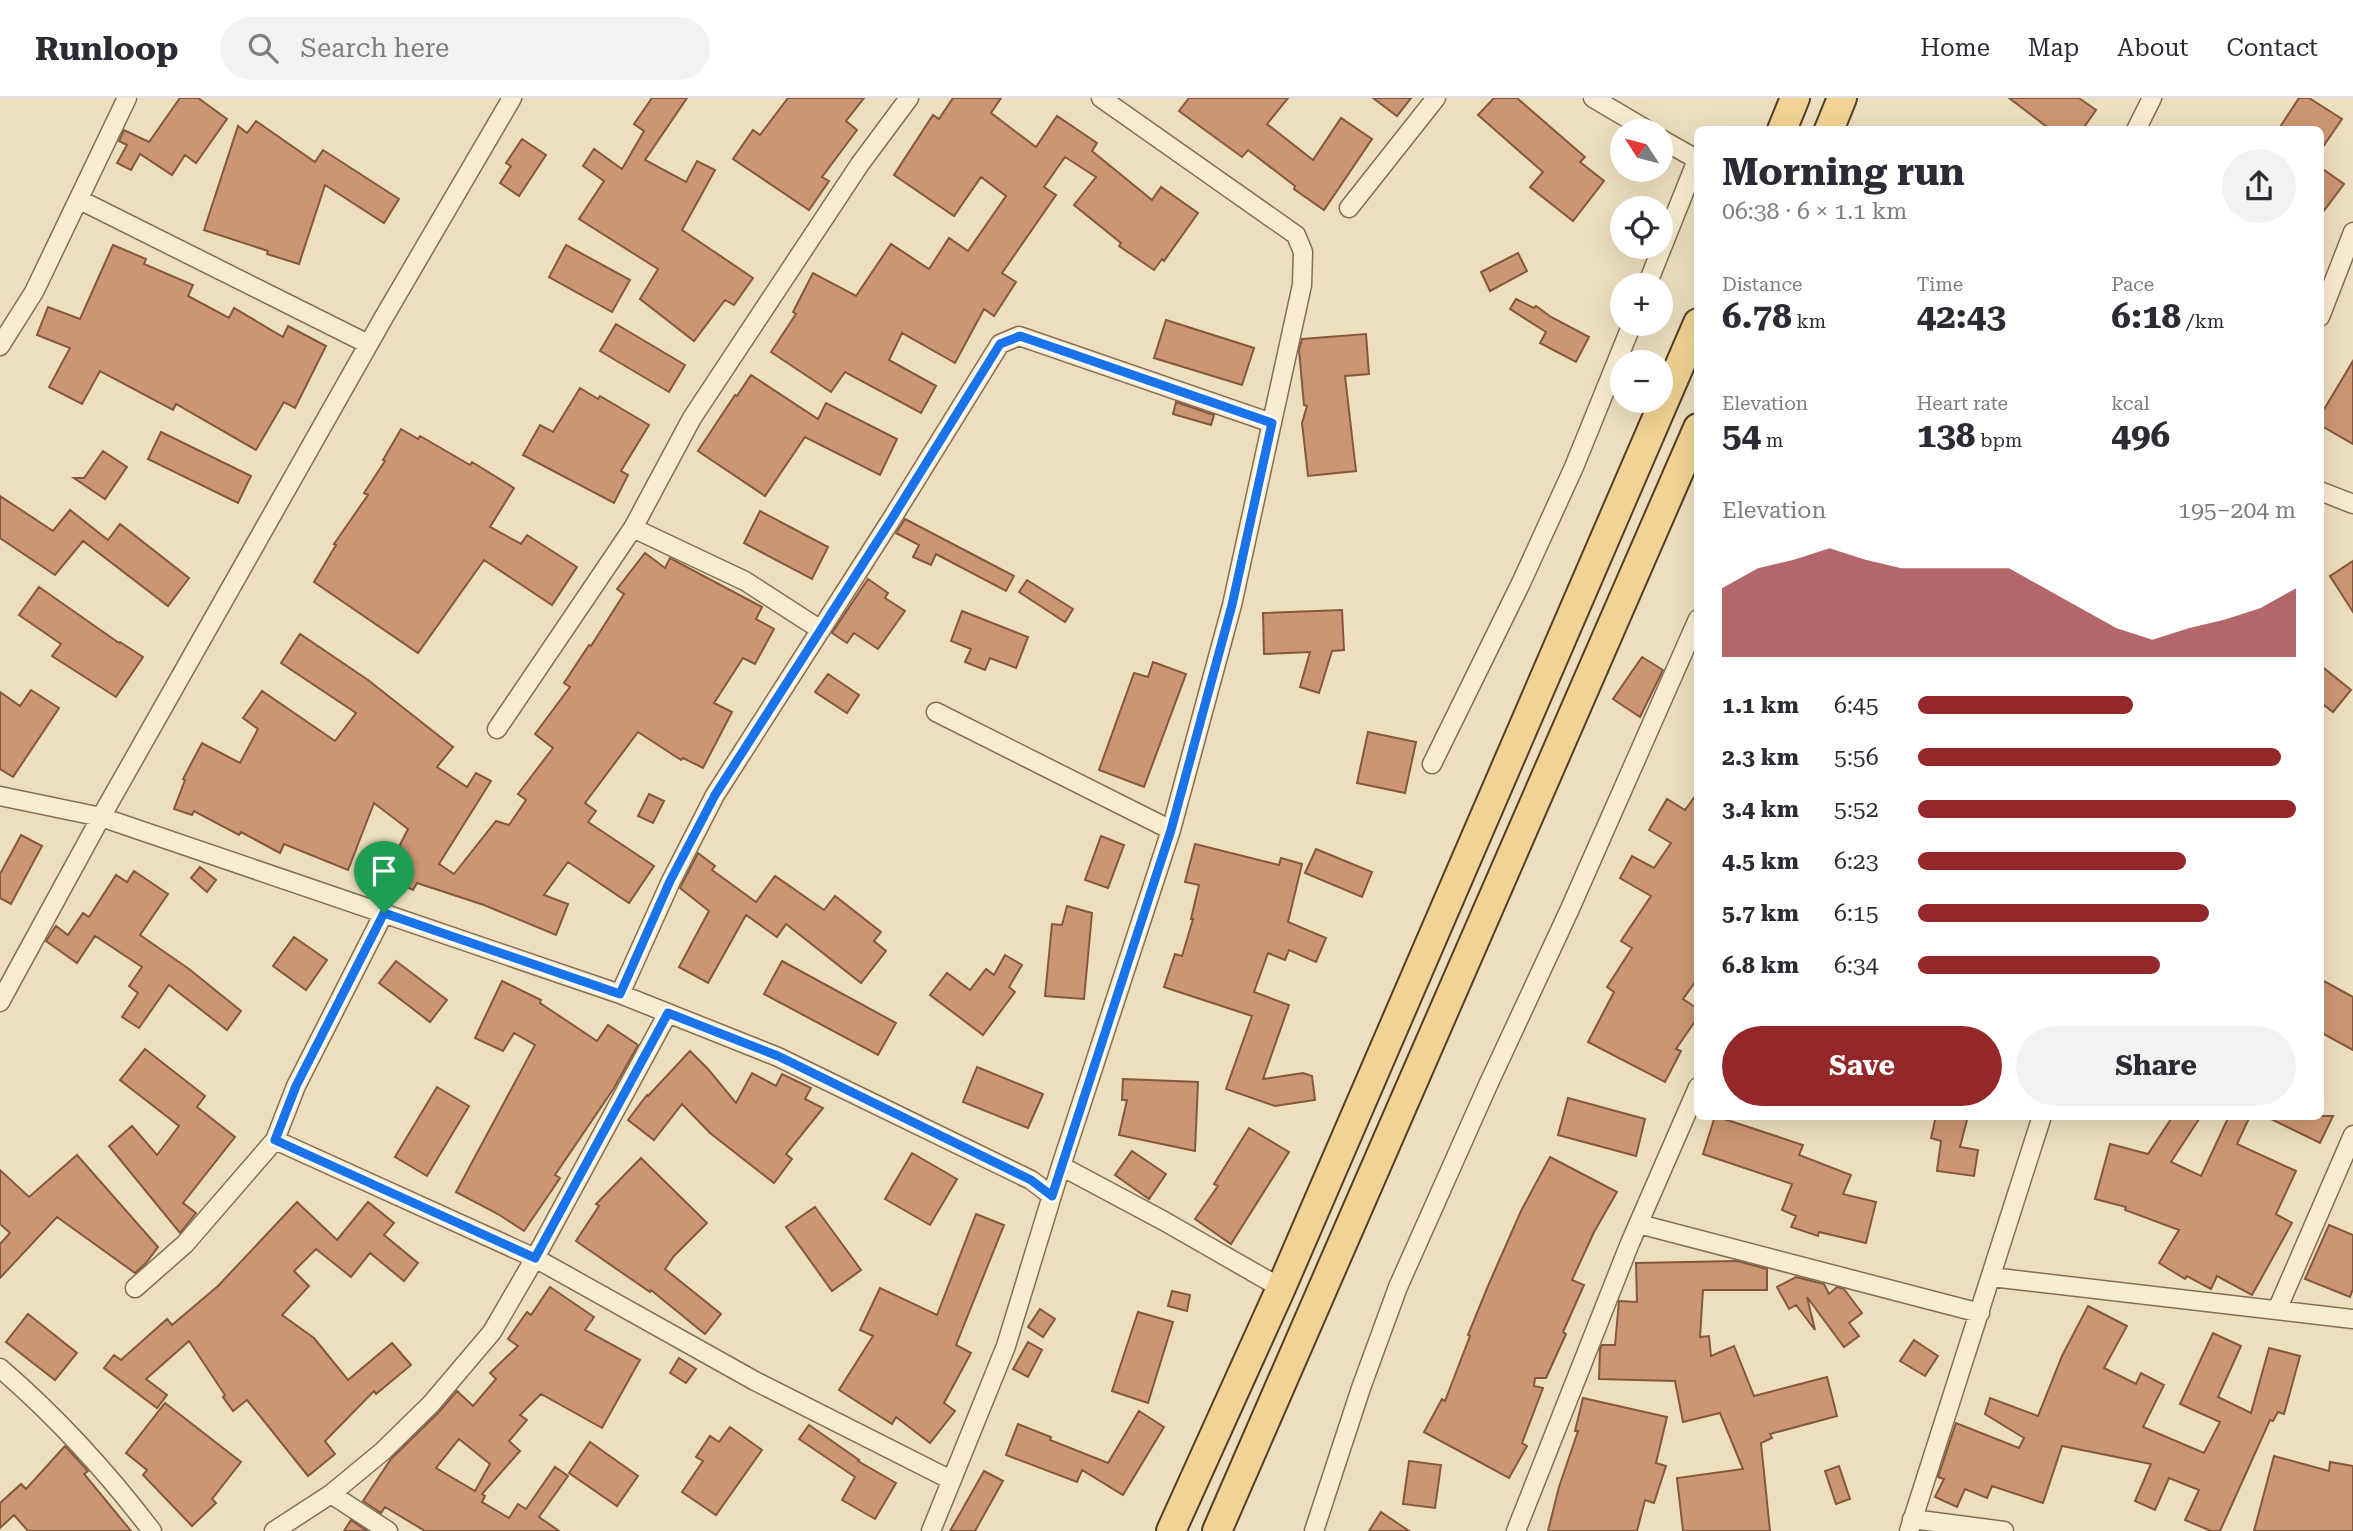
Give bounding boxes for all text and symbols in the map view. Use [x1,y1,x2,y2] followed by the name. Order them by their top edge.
[220,17,710,80] search box
[35,29,178,68] text: Runloop
[244,29,282,67] icon: search
[300,33,449,63] text: Search here
[1920,34,1990,62] text: Home
[2028,34,2079,62] text: Map
[2117,34,2188,62] text: About
[2226,34,2318,62] text: Contact
[1610,119,1673,182] north arrow
[1610,119,1673,413] map controls
[2222,149,2296,223] button: share
[1722,150,1965,194] text: Morning run
[1610,196,1673,259] button: locate
[1722,198,1907,225] text: 06:38 · 6 × 1.1 km
[1610,273,1673,336] button: +
[1722,273,1802,296] text: Distance
[1917,273,1963,296] text: Time
[2111,273,2154,296] text: Pace
[1722,296,1792,337] text: 6.78
[1917,296,2006,337] text: 42:43
[2111,296,2181,337] text: 6:18
[1792,310,1826,333] text: km
[2181,310,2224,333] text: /km
[1610,350,1673,413] button: −
[1722,392,1808,415] text: Elevation
[1917,392,2008,415] text: Heart rate
[2111,392,2150,415] text: kcal
[1722,415,1761,456] text: 54
[1917,415,1975,456] text: 138
[2111,415,2170,456] text: 496
[1761,429,1783,452] text: m
[1975,429,2022,452] text: bpm
[1722,497,1826,524] text: Elevation
[2178,497,2296,524] text: 195–204 m
[1722,692,1799,719] text: 1.1 km
[1834,692,1879,719] text: 6:45
[1722,744,1799,771] text: 2.3 km
[1834,744,1879,771] text: 5:56
[1722,796,1799,823] text: 3.4 km
[1834,796,1879,823] text: 5:52
[354,841,414,913] pin
[1722,848,1799,875] text: 4.5 km
[1834,848,1879,875] text: 6:23
[365,852,403,890] icon: arrive
[1722,900,1799,927] text: 5.7 km
[1834,900,1879,927] text: 6:15
[1722,952,1799,979] text: 6.8 km
[1834,952,1879,979] text: 6:34
[1722,1026,2002,1106] button: Save
[2016,1026,2296,1106] button: Share

